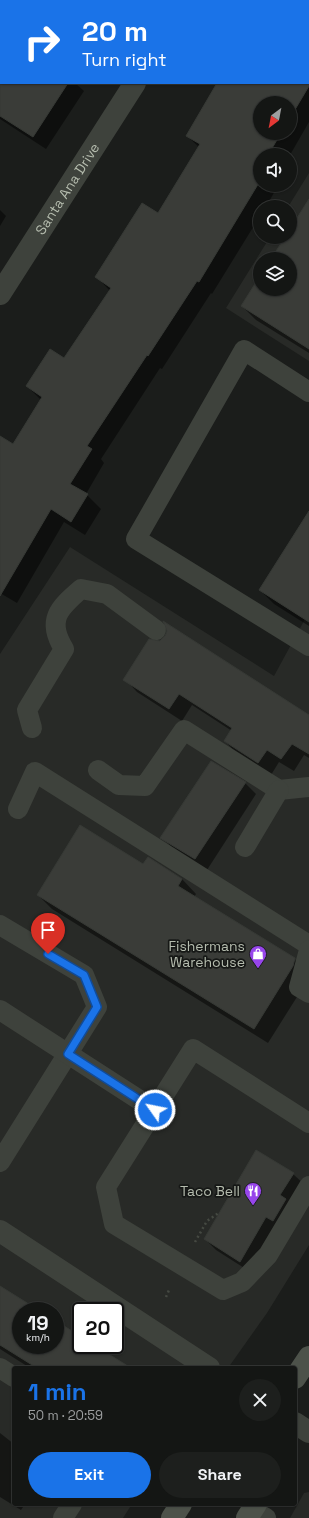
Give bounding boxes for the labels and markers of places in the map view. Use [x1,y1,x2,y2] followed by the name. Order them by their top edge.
[31,913,65,954] pin
[168,937,245,971] place label: Fishermans Warehouse
[248,944,268,969] shop icon: Fishermans Warehouse
[243,1181,263,1206] restaurant icon: Taco Bell
[180,1182,240,1200] place label: Taco Bell

